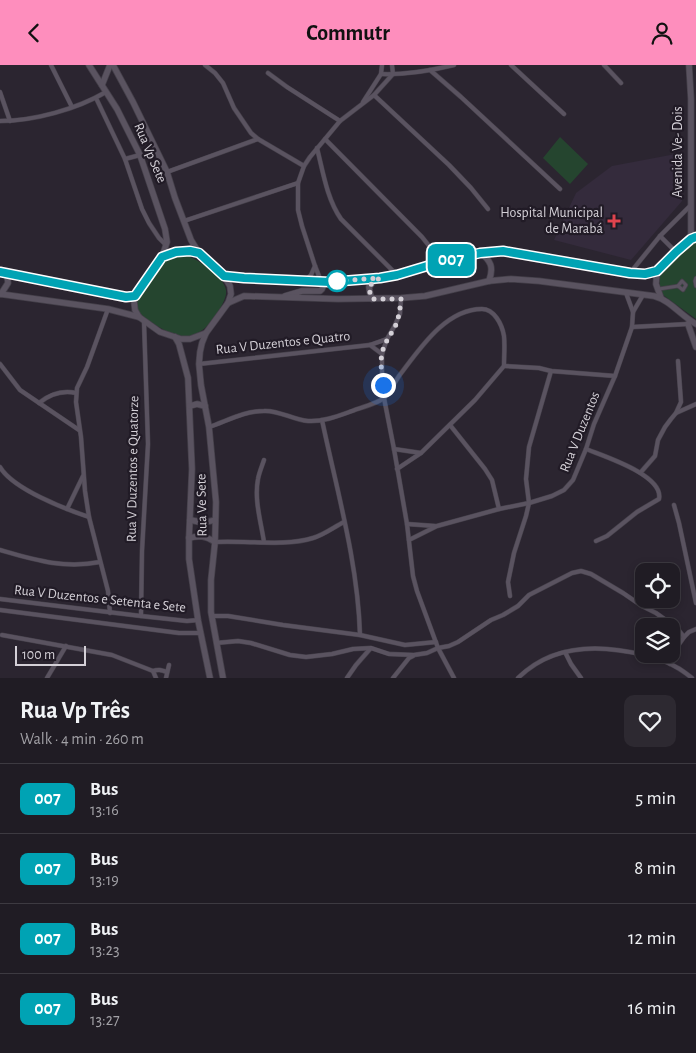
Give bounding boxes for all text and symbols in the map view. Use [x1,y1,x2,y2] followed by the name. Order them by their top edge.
[20,19,48,47] icon: back
[648,19,676,47] icon: person
[306,22,390,44] text: Commutr
[671,106,685,198] street label: Avenida Ve- Dois
[131,121,169,185] street label: Rua Vp Sete
[500,206,604,236] place label: Hospital Municipal de Marabá
[607,214,621,228] marker: Hospital Municipal de Marabá
[422,244,480,276] line badge: 007
[438,251,464,269] text: 007
[326,270,348,292] unlabelled marker
[215,329,351,357] street label: Rua V Duzentos e Quatro
[371,373,396,398] your location
[558,390,602,474] street label: Rua V Duzentos
[125,396,141,542] street label: Rua V Duzentos e Quatorze
[194,473,210,537] street label: Rua Ve Sete
[635,563,680,663] map controls
[635,563,680,608] button: locate
[13,583,187,615] street label: Rua V Duzentos e Setenta e Sete
[635,618,680,663] button: layers
[15,643,86,666] scale bar
[22,648,55,662] text: 100 m
[624,695,676,747] button: heart
[20,699,130,723] text: Rua Vp Três
[20,731,144,747] text: Walk · 4 min · 260 m
[90,780,118,799] text: Bus
[635,789,676,808] text: 5 min
[34,790,61,808] text: 007
[90,802,119,818] text: 13:16
[90,850,118,869] text: Bus
[634,859,676,878] text: 8 min
[34,860,61,878] text: 007
[90,872,119,888] text: 13:19
[90,920,118,939] text: Bus
[628,929,676,948] text: 12 min
[34,930,61,948] text: 007
[90,942,120,958] text: 13:23
[90,990,118,1009] text: Bus
[628,999,676,1018] text: 16 min
[34,1000,61,1018] text: 007
[90,1012,120,1028] text: 13:27

